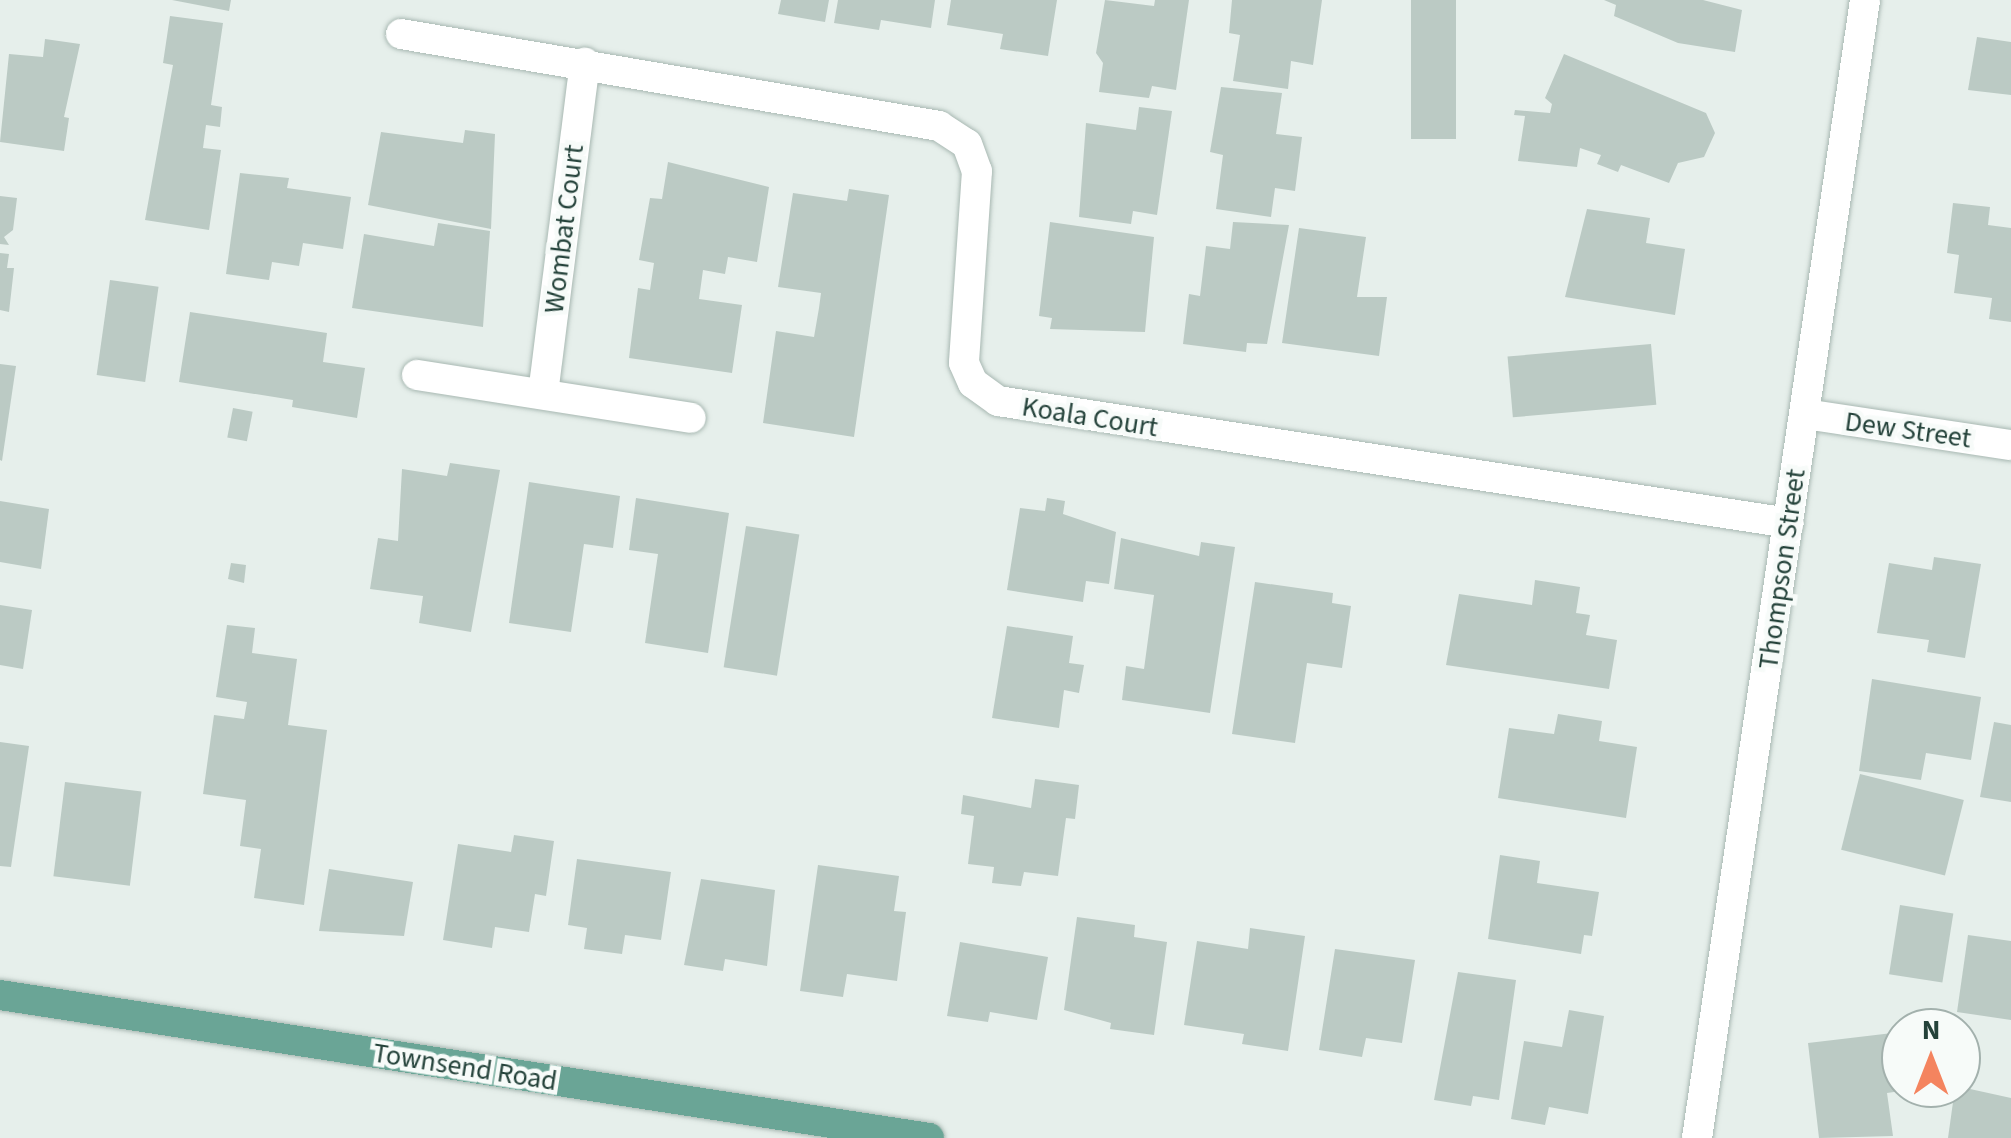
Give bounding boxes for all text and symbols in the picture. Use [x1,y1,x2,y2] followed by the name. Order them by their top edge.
[537,143,591,315] street label: Wombat Court
[1020,390,1160,444] street label: Koala Court
[1843,405,1973,455] street label: Dew Street
[1751,467,1813,671] street label: Thompson Street
[1881,1008,1981,1108] north arrow
[1922,1010,1940,1050] text: N
[371,1036,559,1098] street label: Townsend Road

